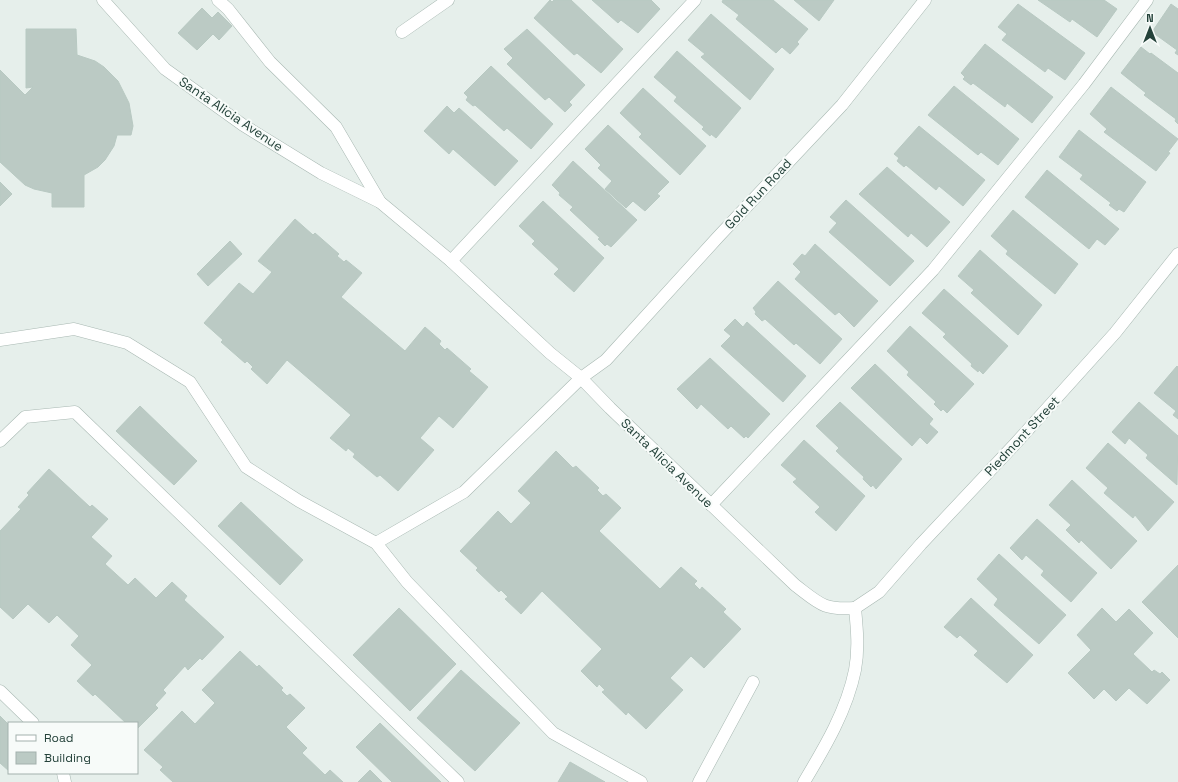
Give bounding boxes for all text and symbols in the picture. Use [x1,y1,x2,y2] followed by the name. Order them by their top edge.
[1130,8,1170,48] north arrow
[1146,11,1154,25] text: N
[176,73,286,155] street label: Santa Alicia Avenue
[721,155,795,233] street label: Gold Run Road
[981,392,1063,480] street label: Piedmont Street
[617,415,717,511] street label: Santa Alicia Avenue
[8,722,138,774] legend
[44,730,73,746] text: Road
[44,750,91,766] text: Building

